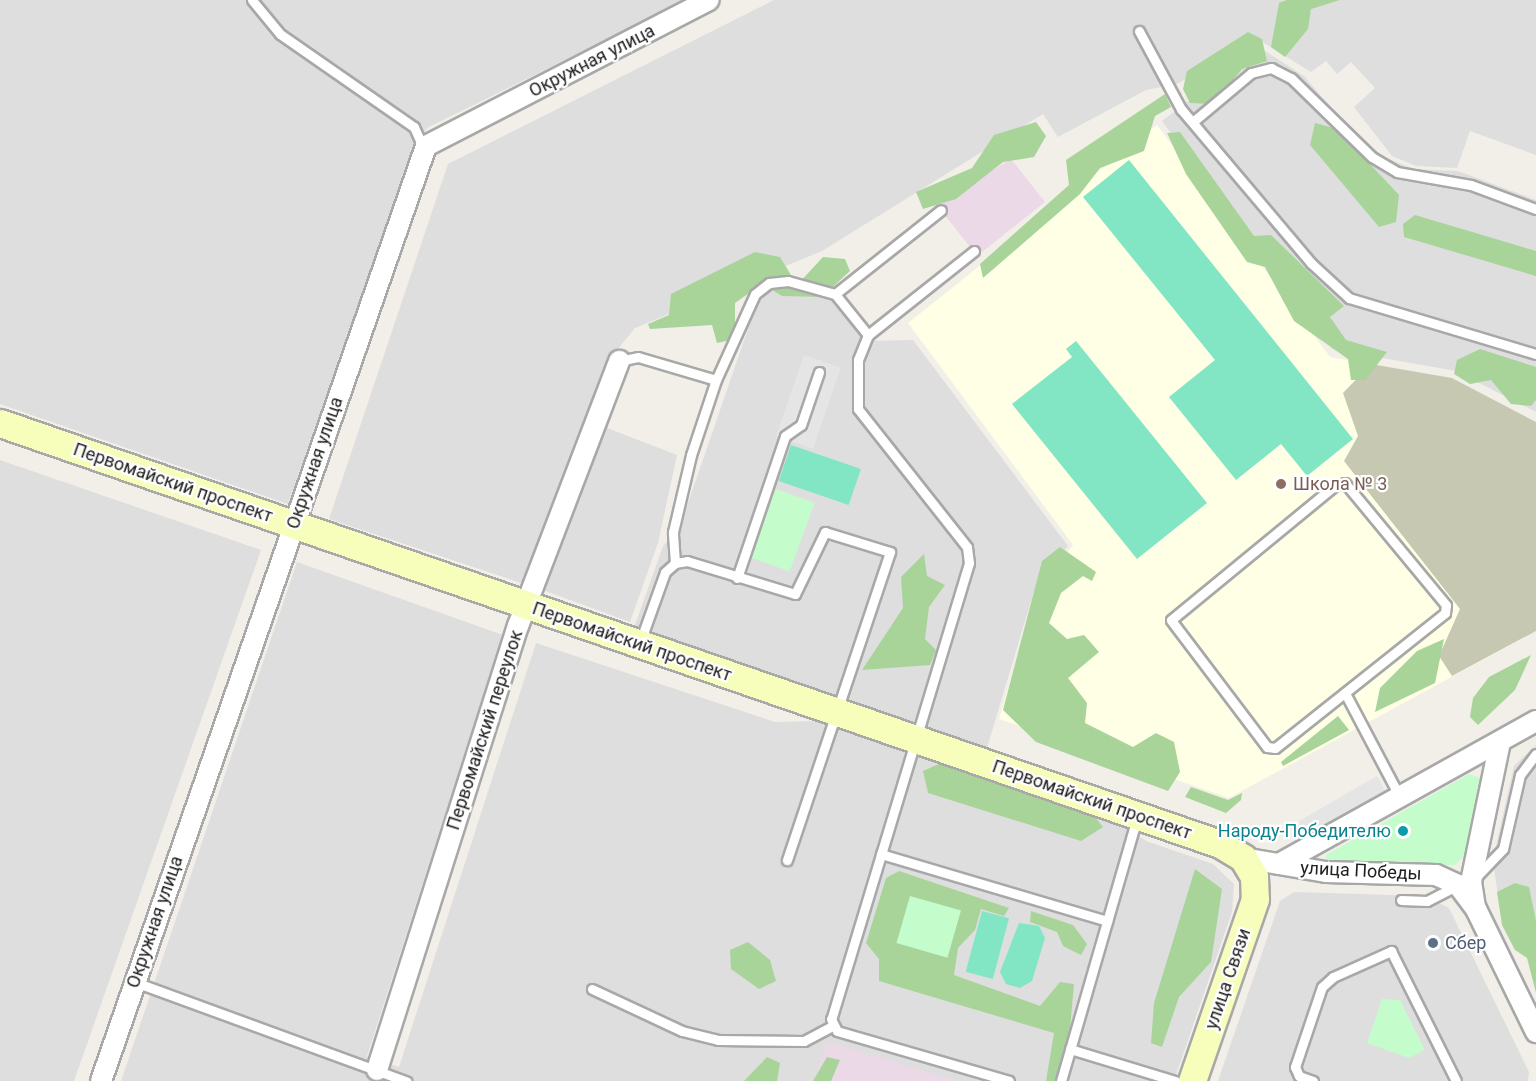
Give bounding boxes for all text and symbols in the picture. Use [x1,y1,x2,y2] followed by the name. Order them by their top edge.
[525,20,659,102] street label: Окружная улица
[282,394,348,532] street label: Окружная улица
[70,439,276,527] street label: Первомайский проспект
[1293,473,1387,495] place label: Школа № 3
[1274,477,1288,491] marker: Школа № 3
[529,598,735,686] street label: Первомайский проспект
[442,627,528,833] street label: Первомайский переулок
[989,756,1195,844] street label: Первомайский проспект
[1218,820,1391,842] place label: Народу-Победителю
[1396,824,1410,838] marker: Народу-Победителю
[122,853,188,991] street label: Окружная улица
[1300,857,1422,885] street label: улица Победы
[1201,926,1255,1032] street label: улица Связи
[1445,932,1486,954] place label: Сбер
[1426,936,1440,950] marker: Сбер

